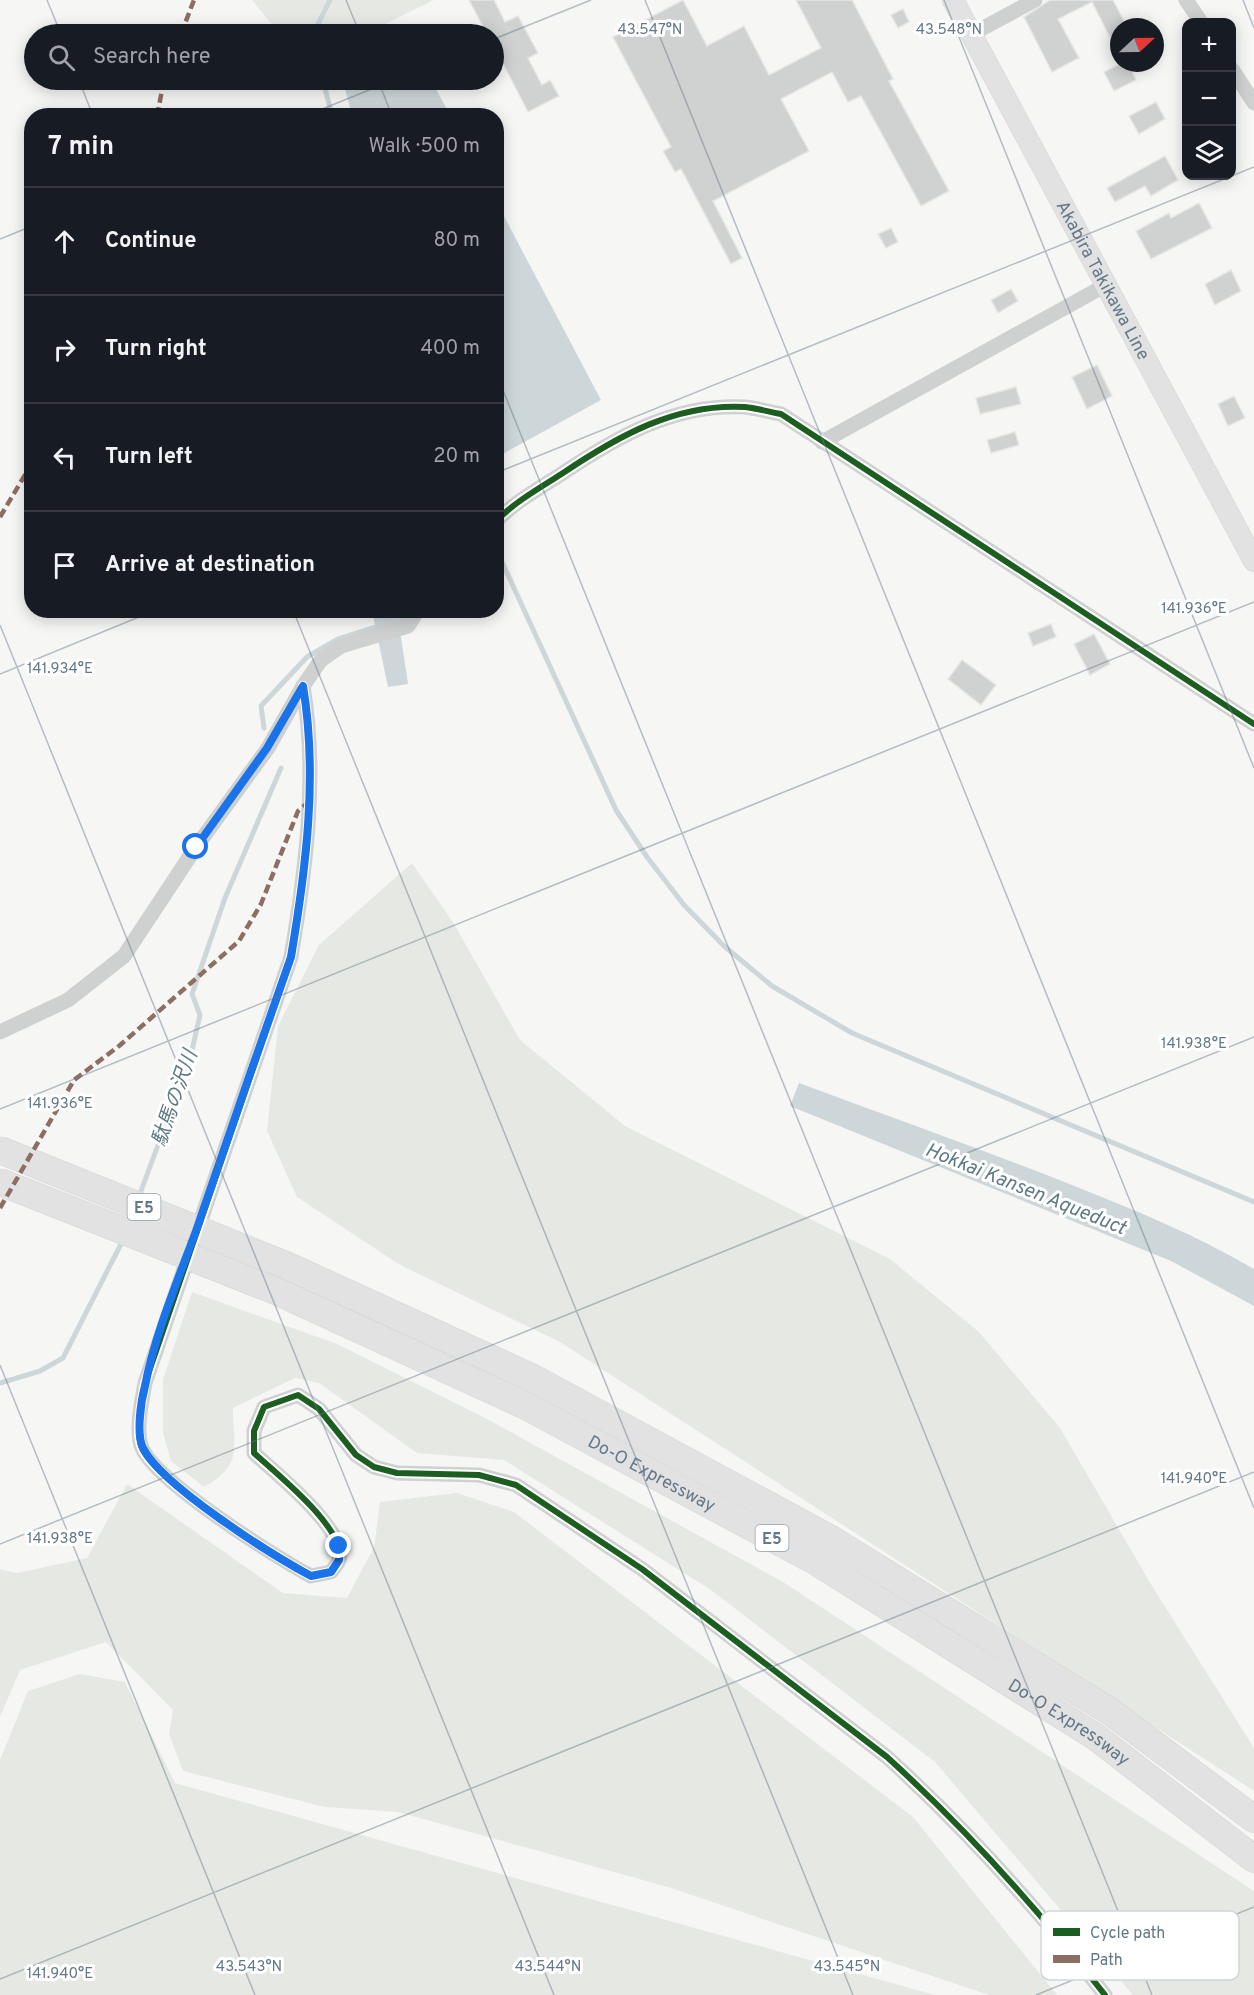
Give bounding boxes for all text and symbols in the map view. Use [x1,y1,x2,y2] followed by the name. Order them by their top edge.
[1110,18,1164,72] north arrow
[1182,18,1236,180] map controls
[1182,18,1236,72] button: +
[617,21,683,40] text: 43.547°N
[916,21,982,40] text: 43.548°N
[24,24,504,90] search box
[45,41,78,74] icon: search
[93,44,211,71] text: Search here
[1182,72,1236,126] button: −
[1182,126,1236,180] button: layers
[48,131,114,164] text: 7 min
[368,134,480,160] text: Walk · 500 m
[1050,197,1154,365] street label: Akabira Takikawa Line
[48,225,81,258] icon: ahead
[105,228,196,255] text: Continue
[434,228,480,254] text: 80 m
[48,333,81,366] icon: right
[105,336,207,363] text: Turn right
[420,336,480,362] text: 400 m
[48,441,81,474] icon: left
[105,444,193,471] text: Turn left
[433,444,480,470] text: 20 m
[48,549,81,582] icon: arrive
[105,552,315,579] text: Arrive at destination
[1161,600,1227,619] text: 141.936°E
[27,660,93,679] text: 141.934°E
[182,833,208,859] route start
[1161,1035,1227,1054] text: 141.938°E
[147,1045,205,1150] water label: 駄馬の沢川
[27,1095,93,1114] text: 141.936°E
[921,1138,1130,1242] water label: Hokkai Kansen Aqueduct
[128,1194,160,1220] road number: E5
[583,1431,719,1518] street label: Do-O Expressway
[1161,1470,1227,1489] text: 141.940°E
[756,1525,788,1551] road number: E5
[27,1530,93,1549] text: 141.938°E
[325,1532,351,1558] route end
[1003,1675,1134,1772] street label: Do-O Expressway
[1041,1911,1239,1980] legend
[1090,1924,1165,1944] text: Cycle path
[1090,1951,1123,1971] text: Path
[216,1958,282,1977] text: 43.543°N
[515,1958,581,1977] text: 43.544°N
[814,1958,880,1977] text: 43.545°N
[27,1965,93,1984] text: 141.940°E

